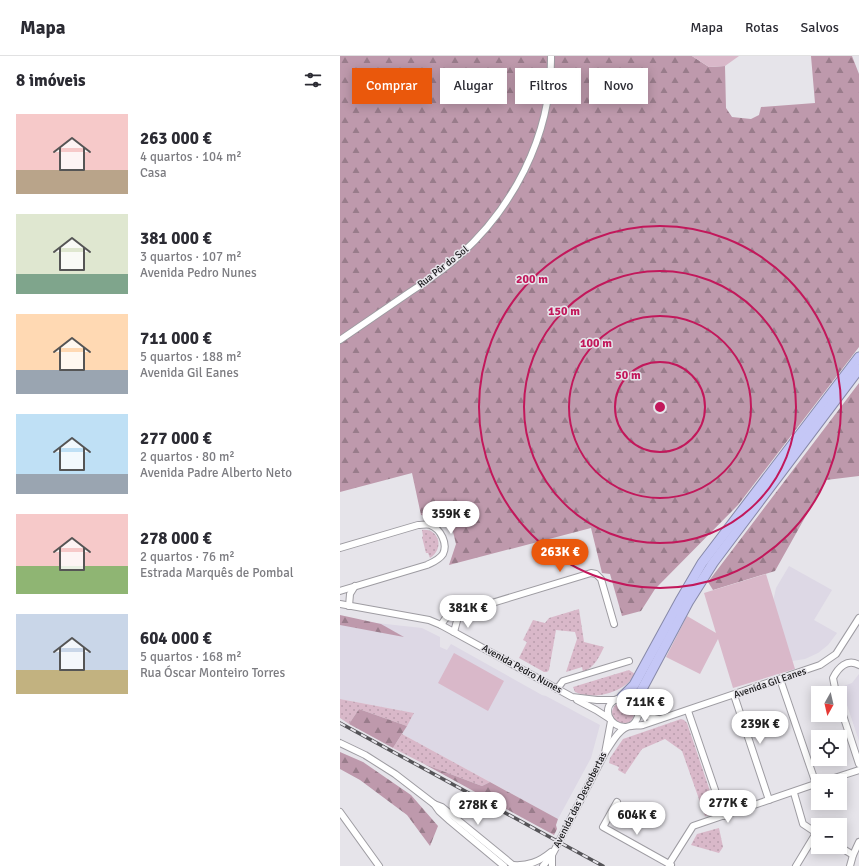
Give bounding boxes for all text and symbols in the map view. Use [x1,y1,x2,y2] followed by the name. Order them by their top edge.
[20,16,66,40] text: Mapa
[690,19,723,36] text: Mapa
[745,19,779,36] text: Rotas
[801,19,839,36] text: Salvos
[352,68,432,104] chip: Comprar
[440,68,507,104] chip: Alugar
[515,68,581,104] chip: Filtros
[589,68,648,104] chip: Novo
[302,69,324,91] icon: filters
[16,70,86,91] text: 8 imóveis
[140,128,212,149] text: 263 000 €
[48,130,96,178] icon: home
[140,149,242,165] text: 4 quartos · 104 m²
[140,165,167,181] text: Casa
[140,228,212,249] text: 381 000 €
[48,230,96,278] icon: home
[415,243,471,291] street label: Rua Pôr do Sol
[140,249,242,265] text: 3 quartos · 107 m²
[140,265,257,281] text: Avenida Pedro Nunes
[516,272,548,287] text: 200 m
[548,304,580,319] text: 150 m
[140,328,212,349] text: 711 000 €
[48,330,96,378] icon: home
[580,336,612,351] text: 100 m
[140,349,242,365] text: 5 quartos · 188 m²
[140,365,239,381] text: Avenida Gil Eanes
[615,368,641,383] text: 50 m
[653,400,667,414] centre of rings
[140,428,212,449] text: 277 000 €
[48,430,96,478] icon: home
[140,449,235,465] text: 2 quartos · 80 m²
[140,465,292,481] text: Avenida Padre Alberto Neto
[418,501,484,535] pin: 359K €
[431,506,471,522] text: 359K €
[140,528,212,549] text: 278 000 €
[48,530,96,578] icon: home
[527,539,593,573] pin: 263K €
[540,544,580,560] text: 263K €
[140,549,235,565] text: 2 quartos · 76 m²
[140,565,294,581] text: Estrada Marquês de Pombal
[435,595,501,629] pin: 381K €
[448,600,488,616] text: 381K €
[140,628,212,649] text: 604 000 €
[48,630,96,678] icon: home
[480,642,565,696] street label: Avenida Pedro Nunes
[140,649,242,665] text: 5 quartos · 168 m²
[140,665,285,681] text: Rua Óscar Monteiro Torres
[732,665,808,701] street label: Avenida Gil Eanes
[811,686,847,722] north arrow
[811,686,847,854] map controls
[612,689,678,723] pin: 711K €
[625,694,665,710] text: 711K €
[727,711,793,745] pin: 239K €
[740,716,780,732] text: 239K €
[811,730,847,766] button: locate
[551,750,610,850] street label: Avenida das Descobertas
[811,774,847,810] button: +
[695,790,761,824] pin: 277K €
[445,792,511,826] pin: 278K €
[708,795,748,811] text: 277K €
[458,797,498,813] text: 278K €
[604,802,670,836] pin: 604K €
[617,807,657,823] text: 604K €
[811,818,847,854] button: −

